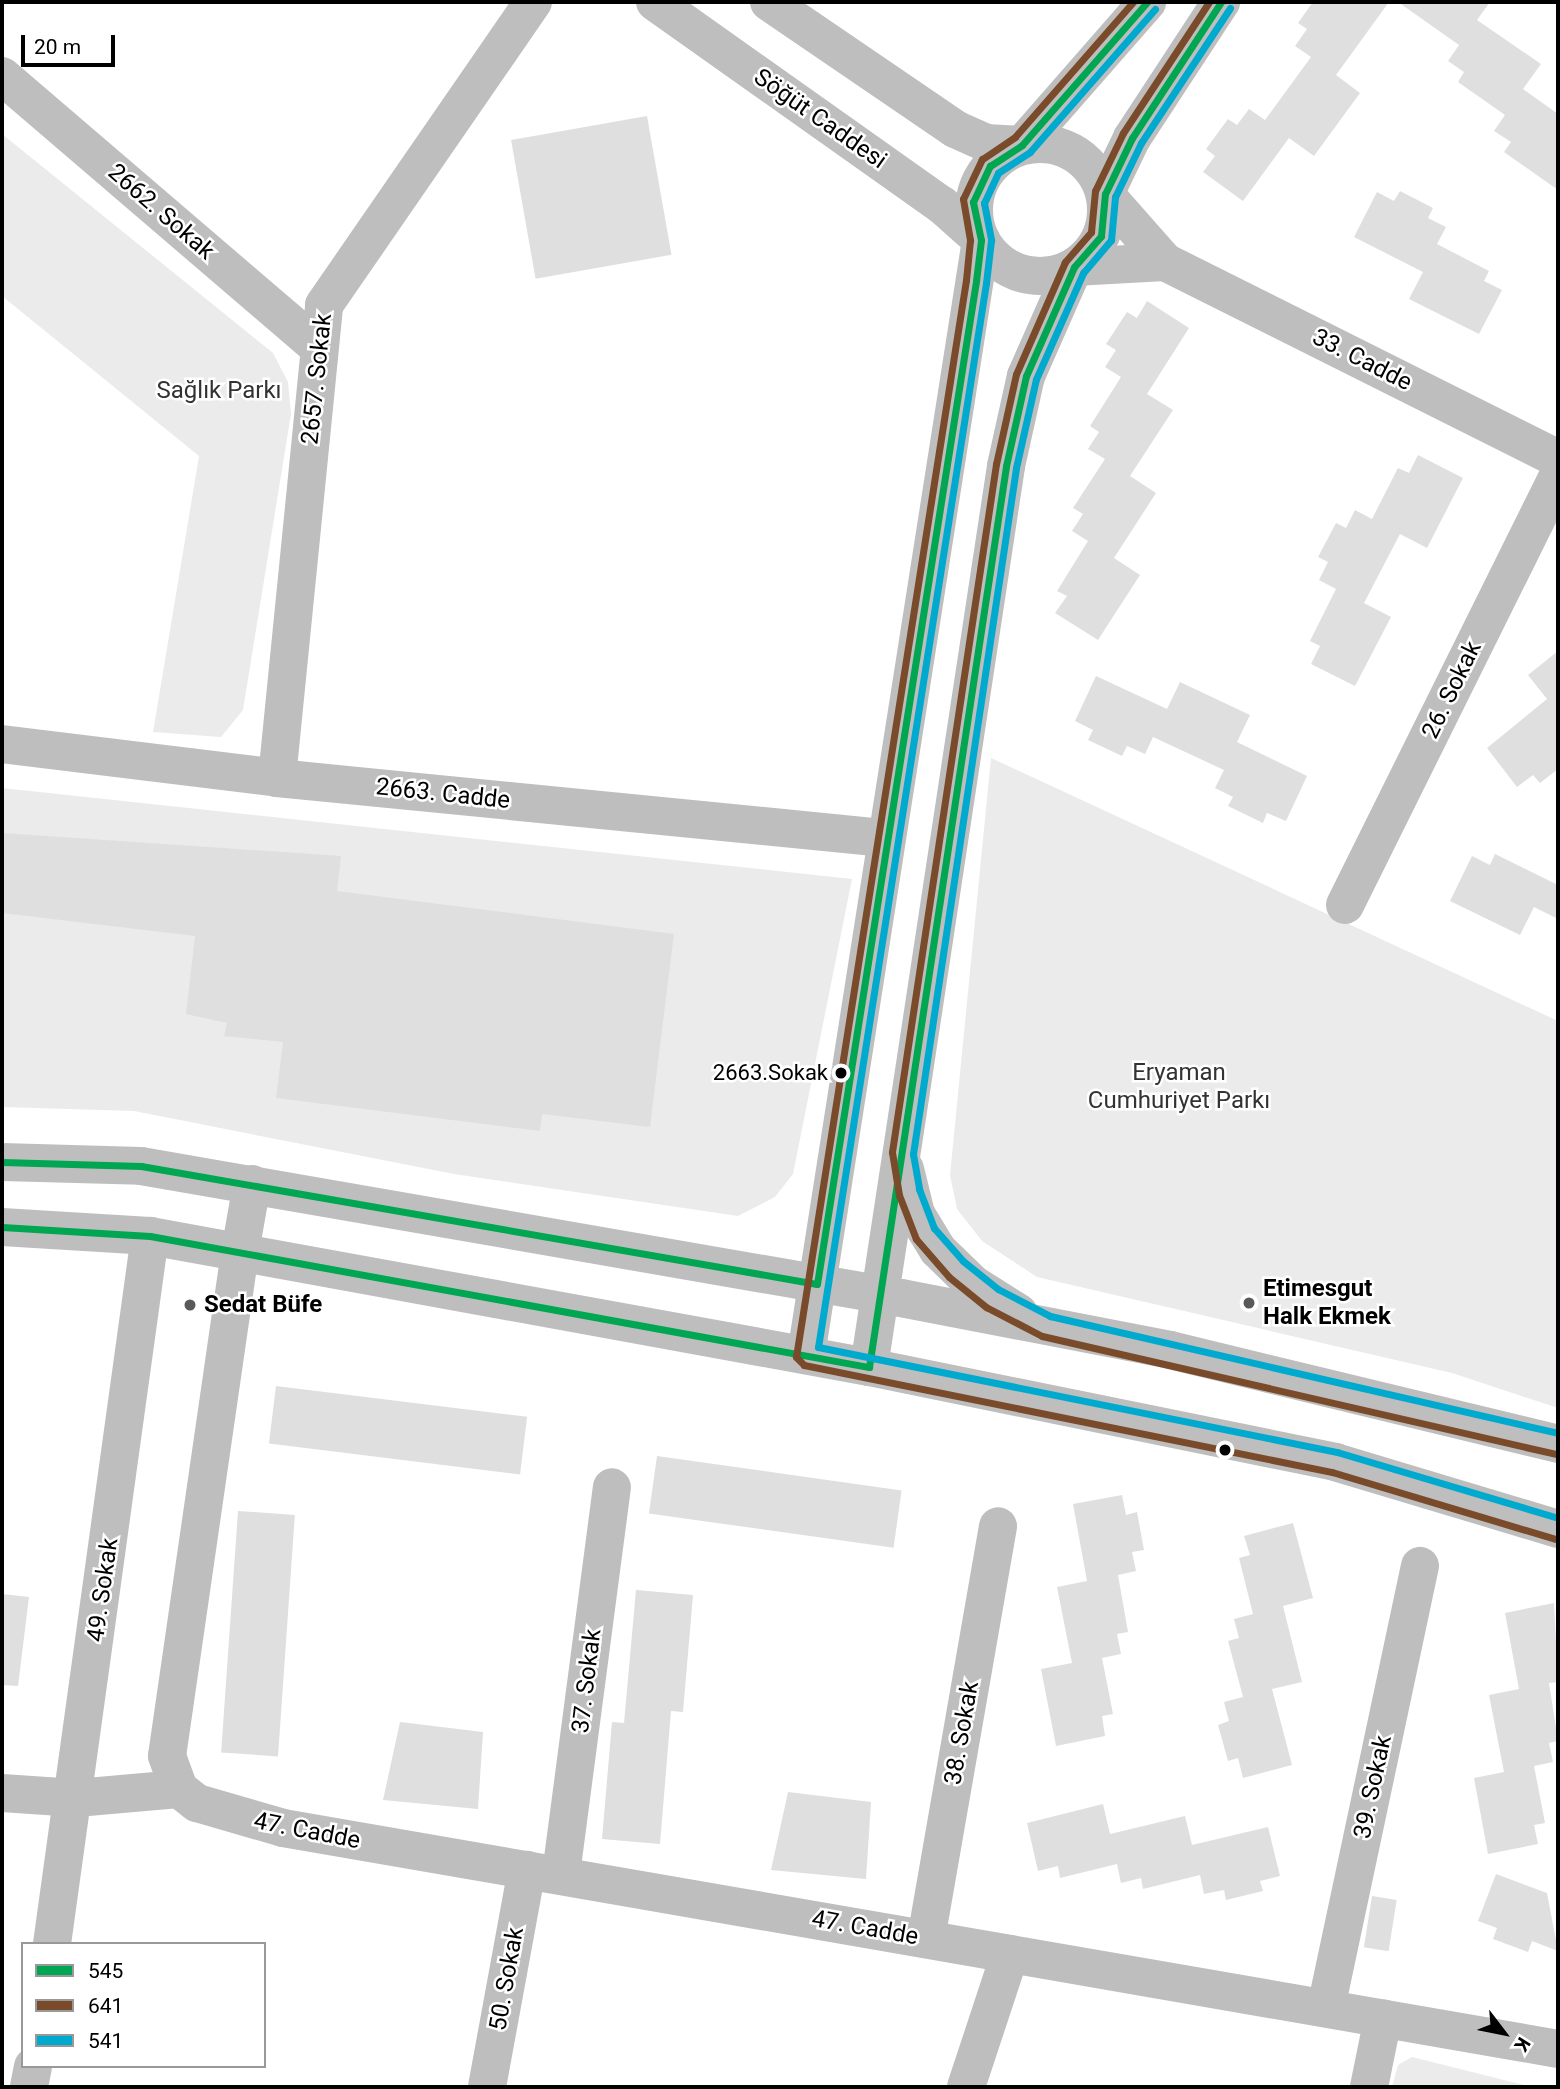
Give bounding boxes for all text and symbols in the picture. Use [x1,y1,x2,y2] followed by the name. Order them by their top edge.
[24,21,119,65] scale bar
[34,35,81,59] text: 20 m
[748,63,892,175] street label: Söğüt Caddesi
[102,158,220,266] street label: 2662. Sokak
[296,312,338,446] street label: 2657. Sokak
[1307,323,1417,397] street label: 33. Cadde
[157,377,281,405] park label: Sağlık Parkı
[1416,637,1488,743] street label: 26. Sokak
[375,773,511,815] street label: 2663. Cadde
[1088,1059,1270,1115] park label: Eryaman Cumhuriyet Parkı
[713,1060,828,1086] place label: 2663.Sokak
[834,1066,848,1080] marker: 2663.Sokak
[1263,1275,1391,1331] place label: Etimesgut Halk Ekmek
[204,1291,322,1319] place label: Sedat Büfe
[1241,1295,1257,1311] marker: Etimesgut Halk Ekmek
[182,1297,198,1313] marker: Sedat Büfe
[1218,1443,1232,1457] unlabelled marker
[81,1536,125,1644] street label: 49. Sokak
[566,1627,608,1735] street label: 37. Sokak
[939,1679,985,1787] street label: 38. Sokak
[1348,1733,1398,1841] street label: 39. Sokak
[251,1807,363,1855] street label: 47. Cadde
[809,1904,921,1952] street label: 47. Cadde
[484,1925,530,2033] street label: 50. Sokak
[21,1942,266,2068] legend
[88,1959,123,1983] text: 545
[88,1994,123,2018] text: 641
[1469,1998,1539,2068] north arrow
[88,2029,123,2053] text: 541
[1509,2033,1535,2056] text: K

